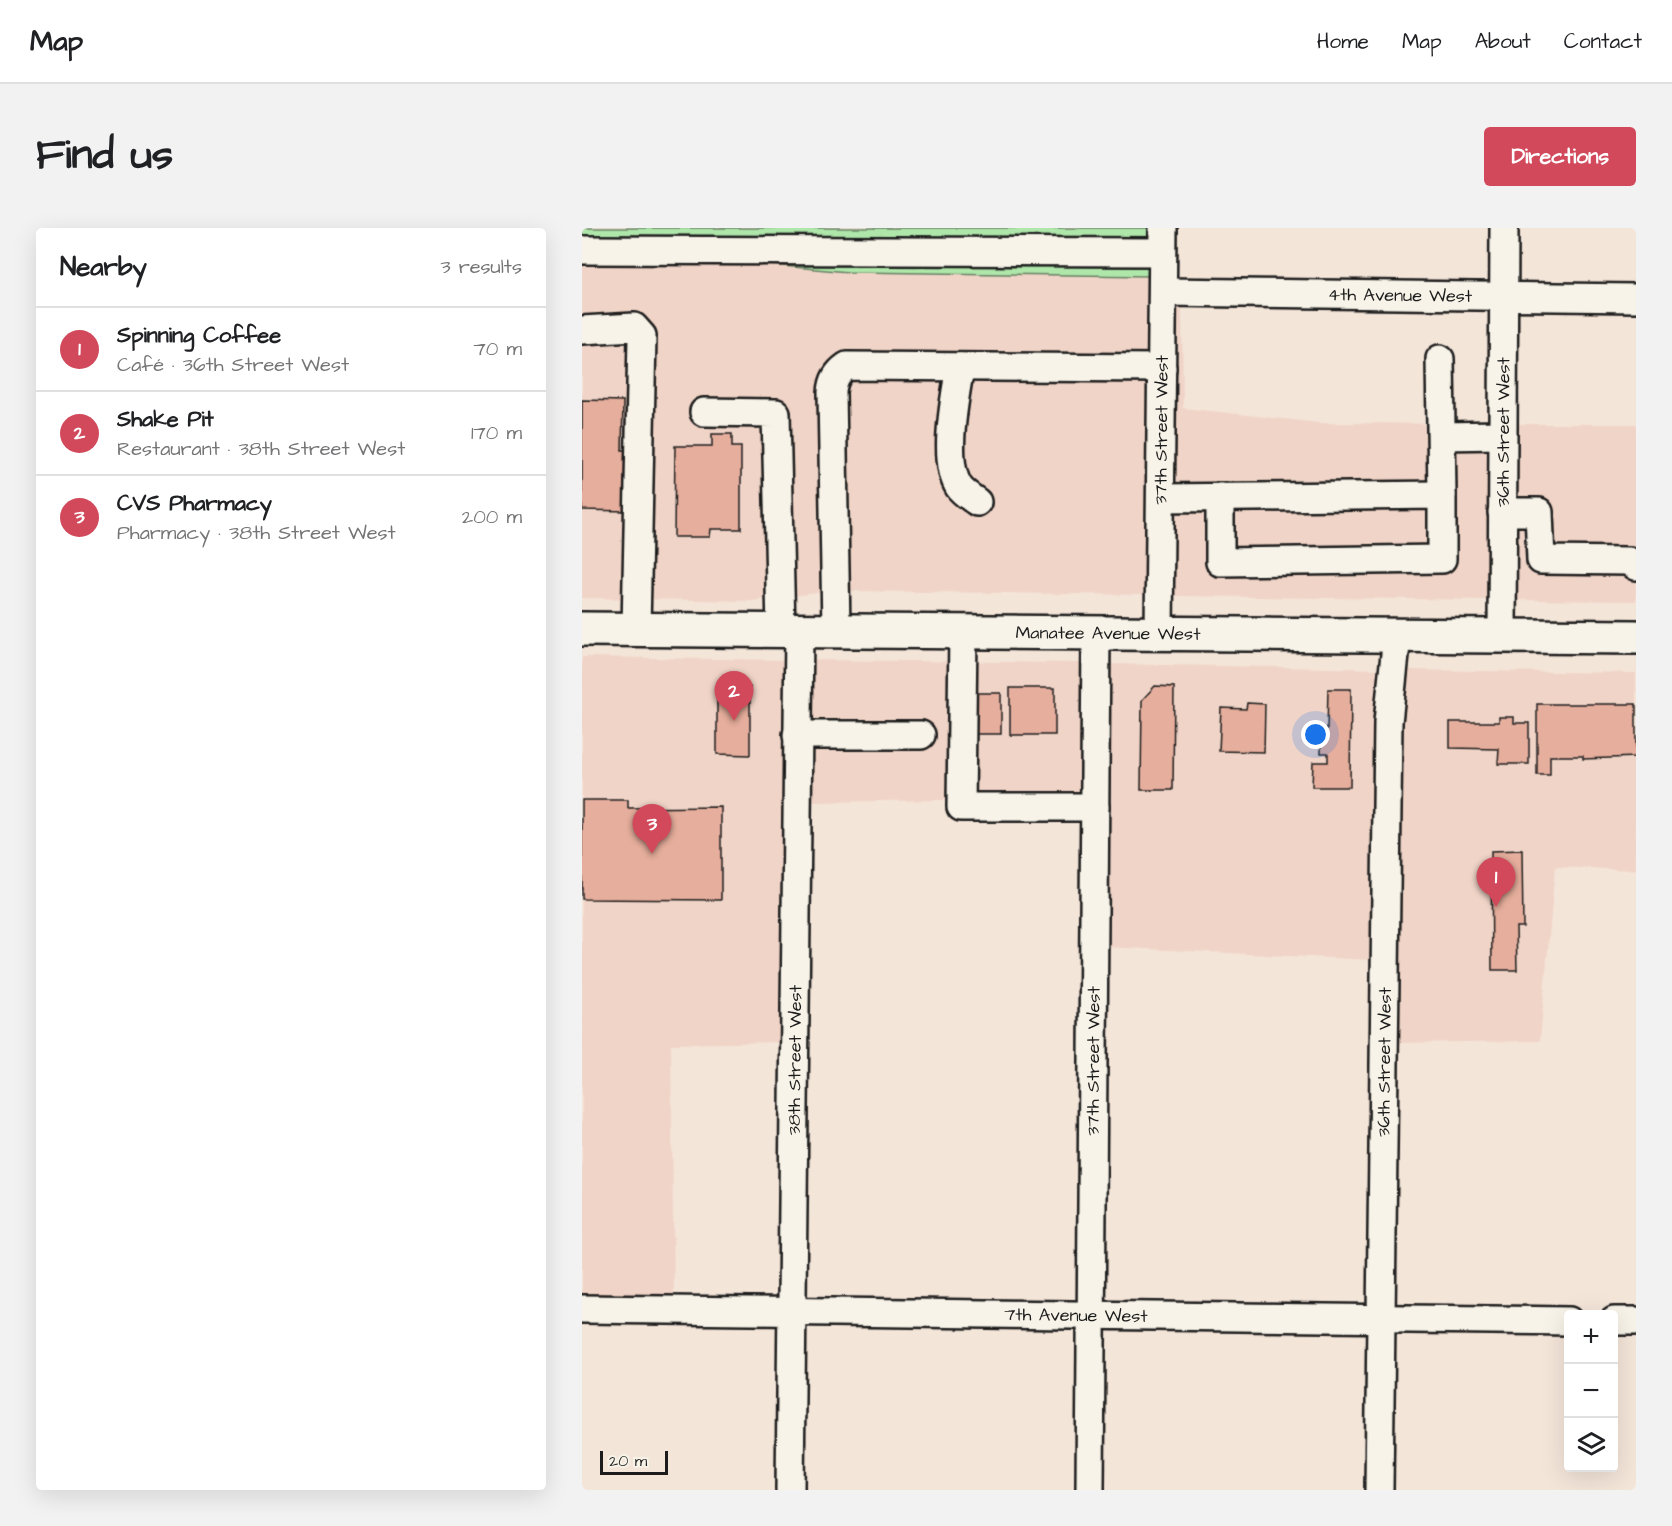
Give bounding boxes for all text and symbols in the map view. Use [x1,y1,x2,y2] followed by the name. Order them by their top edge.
[30,22,83,61] text: Map
[1317,27,1369,56] text: Home
[1402,27,1442,56] text: Map
[1475,27,1531,56] text: About
[1564,27,1642,56] text: Contact
[36,127,173,185] text: Find us
[1484,127,1636,186] button: Directions
[60,249,147,285] text: Nearby
[440,253,522,281] text: 3 results
[1328,282,1473,309] street label: 4th Avenue West
[117,320,281,351] text: Spinning Coffee
[78,335,81,363] text: 1
[474,335,522,363] text: 70 m
[117,351,349,379] text: Café · 36th Street West
[1148,354,1175,505] street label: 37th Street West
[1491,356,1516,507] street label: 36th Street West
[117,404,214,435] text: Shake Pit
[74,419,85,447] text: 2
[471,419,522,447] text: 170 m
[117,435,405,463] text: Restaurant · 38th Street West
[117,488,272,519] text: CVS Pharmacy
[74,503,85,531] text: 3
[462,503,522,531] text: 200 m
[117,519,396,547] text: Pharmacy · 38th Street West
[1015,620,1201,647] street label: Manatee Avenue West
[714,672,754,721] pin: 2
[1301,720,1330,749] your location
[632,804,672,854] pin: 3
[1476,858,1516,907] pin: 1
[782,984,808,1135] street label: 38th Street West
[1080,985,1107,1136] street label: 37th Street West
[1371,986,1398,1137] street label: 36th Street West
[1004,1302,1148,1329] street label: 7th Avenue West
[1564,1310,1618,1472] map controls
[1564,1310,1618,1364] button: +
[1564,1364,1618,1418] button: −
[1564,1418,1618,1472] button: layers
[600,1448,668,1476] scale bar
[609,1450,647,1472] text: 20 m

